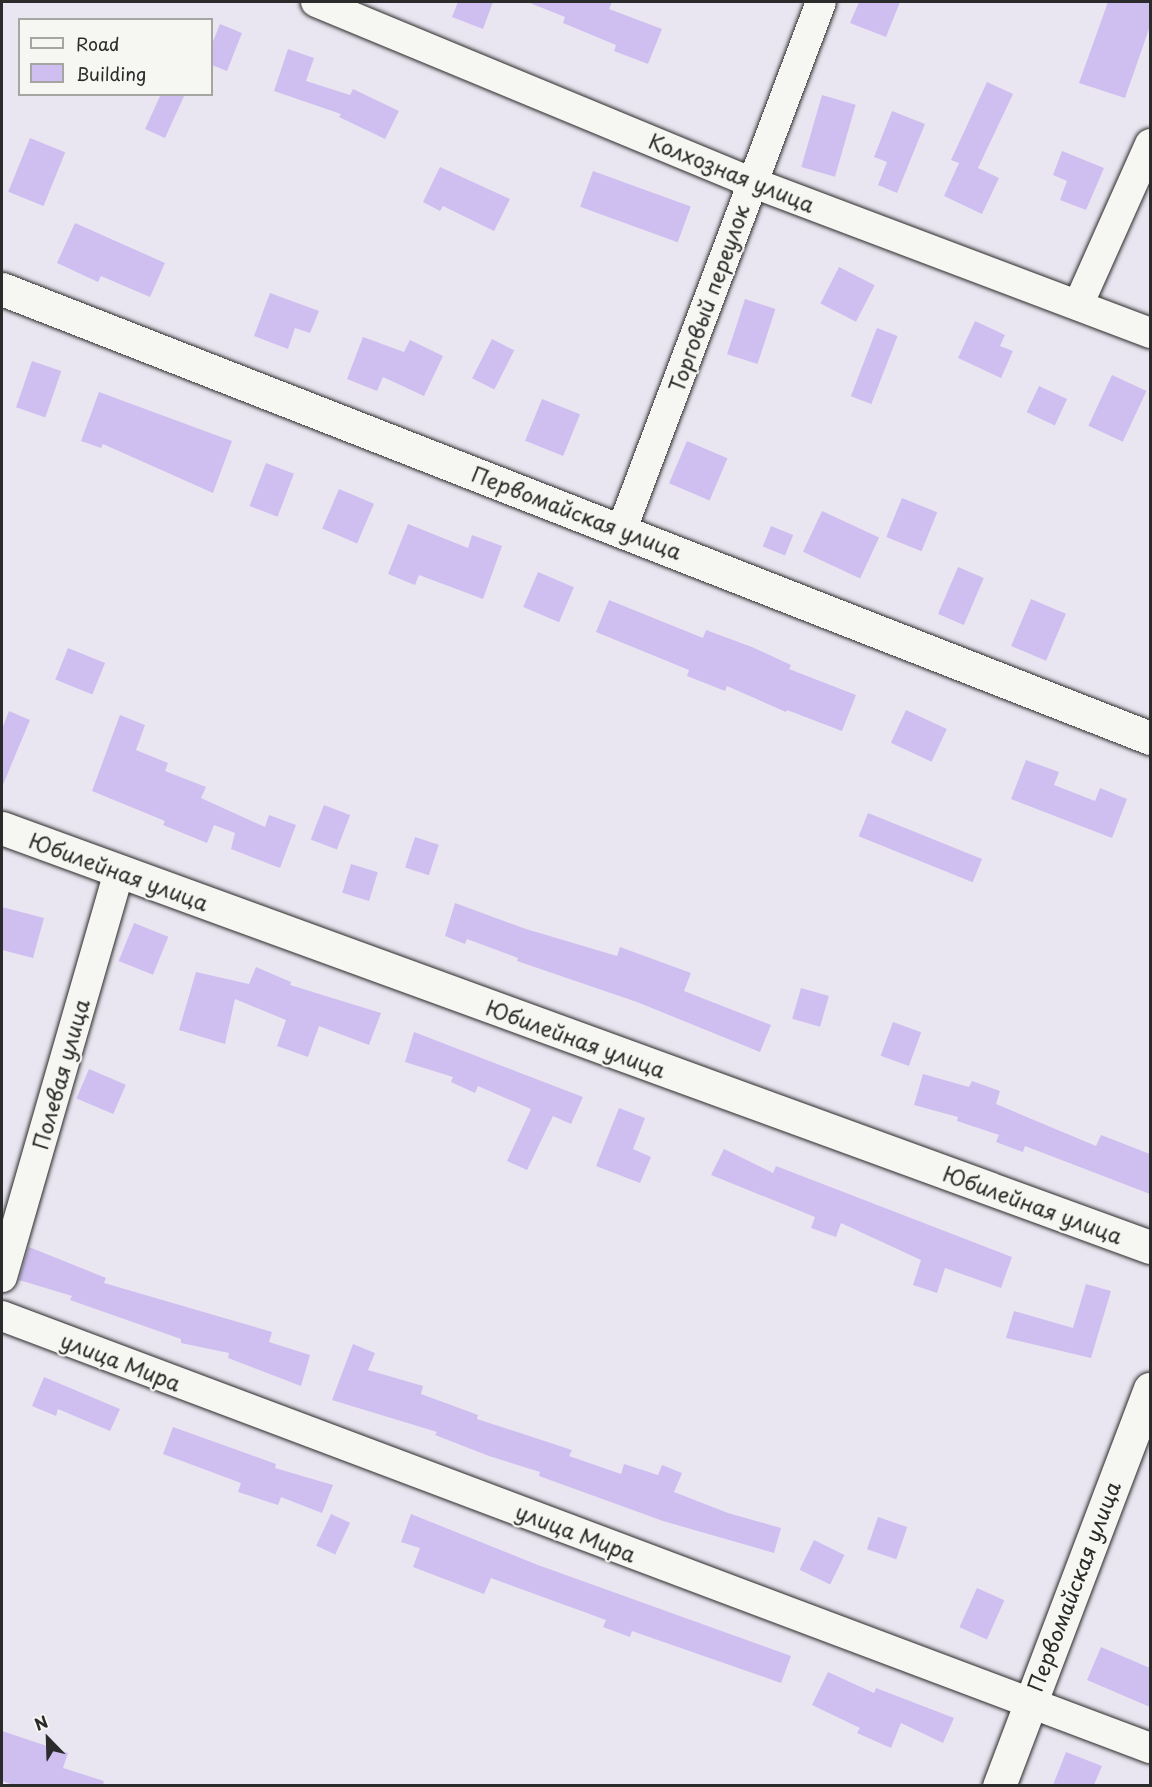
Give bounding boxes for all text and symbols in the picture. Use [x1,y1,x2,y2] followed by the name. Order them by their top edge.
[18,18,213,96] legend
[76,30,120,57] text: Road
[76,60,146,87] text: Building
[645,127,819,217] street label: Колхозная улица
[663,201,753,395] street label: Торговый переулок
[468,460,686,564] street label: Первомайская улица
[26,827,212,915] street label: Юбилейная улица
[483,994,669,1082] street label: Юбилейная улица
[26,996,94,1152] street label: Полевая улица
[940,1160,1126,1248] street label: Юбилейная улица
[57,1326,185,1396] street label: улица Мира
[1021,1477,1125,1695] street label: Первомайская улица
[512,1497,640,1567] street label: улица Мира
[18,1709,78,1769] north arrow
[30,1709,51,1736] text: N

